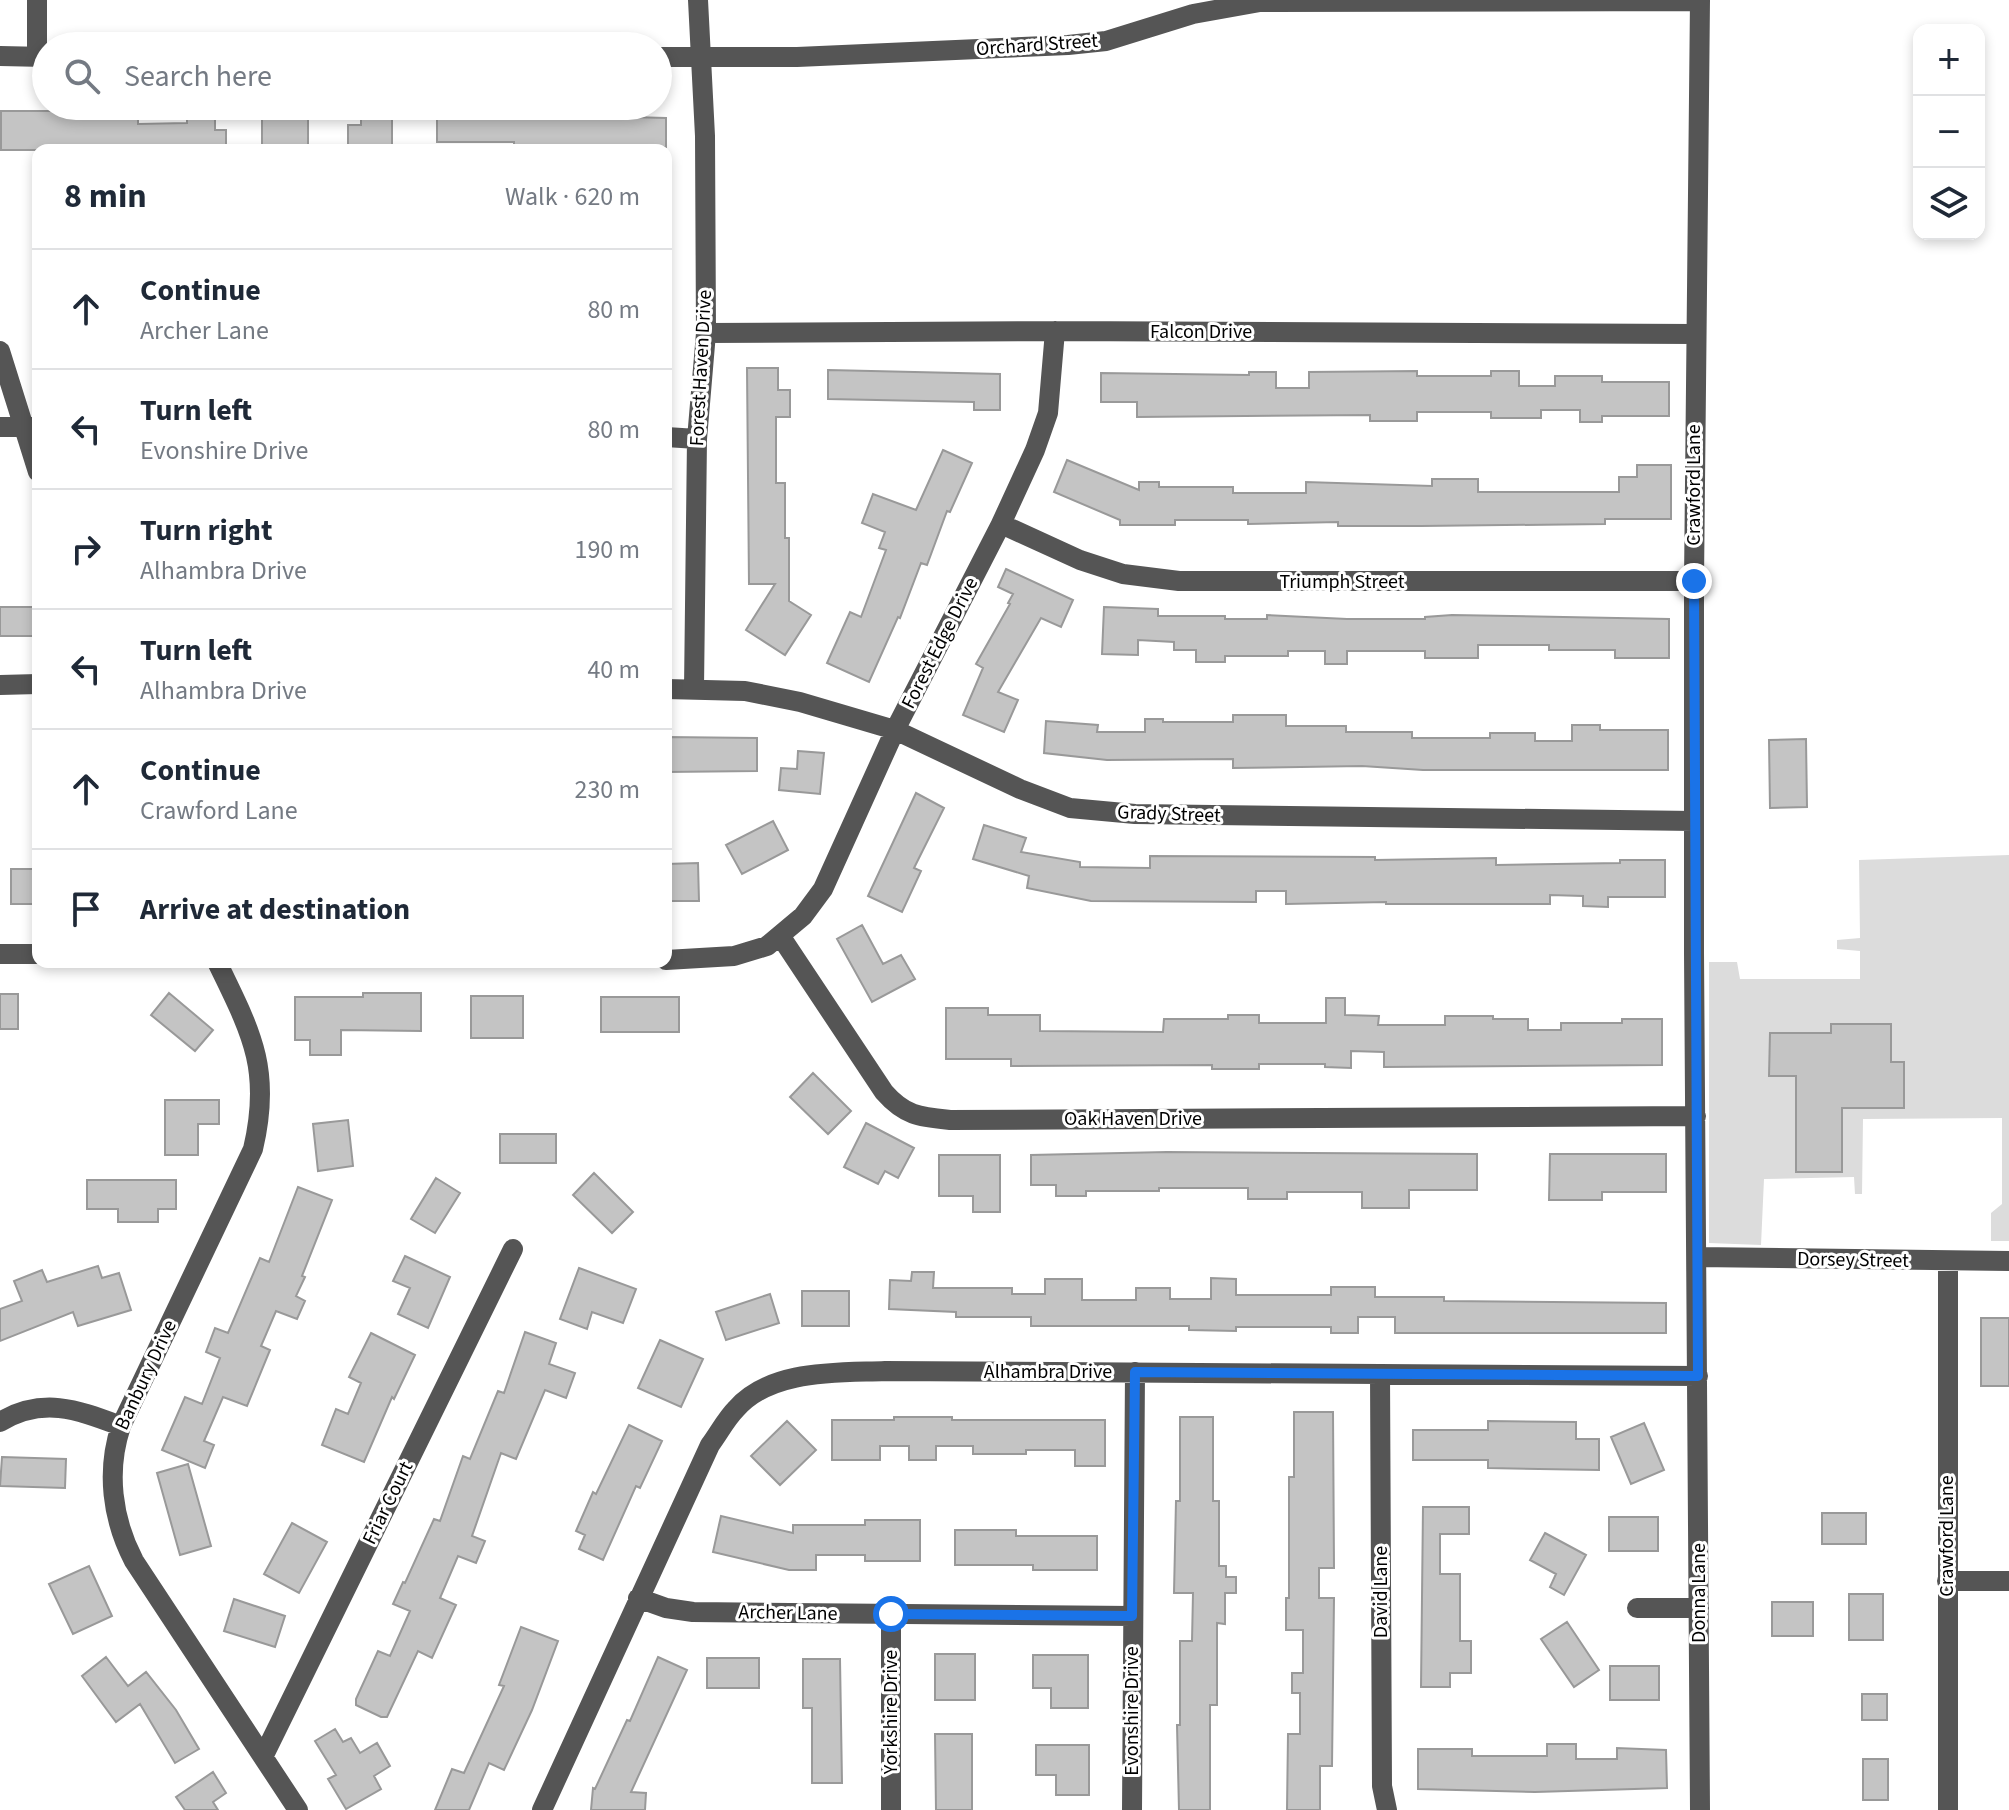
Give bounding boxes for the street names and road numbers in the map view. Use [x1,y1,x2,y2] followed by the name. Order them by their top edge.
[975,27,1099,63] street label: Orchard Street
[683,289,719,447] street label: Forest Haven Drive
[1150,318,1252,346] street label: Falcon Drive
[1680,424,1708,546] street label: Crawford Lane
[1279,568,1405,596] street label: Triumph Street
[895,572,985,714] street label: Forest Edge Drive
[1117,798,1221,830] street label: Grady Street
[1064,1105,1202,1133] street label: Oak Haven Drive
[1797,1245,1909,1275] street label: Dorsey Street
[108,1315,184,1435] street label: Banbury Drive
[984,1358,1112,1386] street label: Alhambra Drive
[356,1457,420,1549] street label: Friar Court
[1933,1475,1961,1597] street label: Crawford Lane
[1685,1543,1713,1643] street label: Donna Lane
[1367,1546,1395,1638] street label: David Lane
[738,1598,838,1628] street label: Archer Lane
[1118,1646,1146,1776] street label: Evonshire Drive
[877,1650,905,1775] street label: Yorkshire Drive

